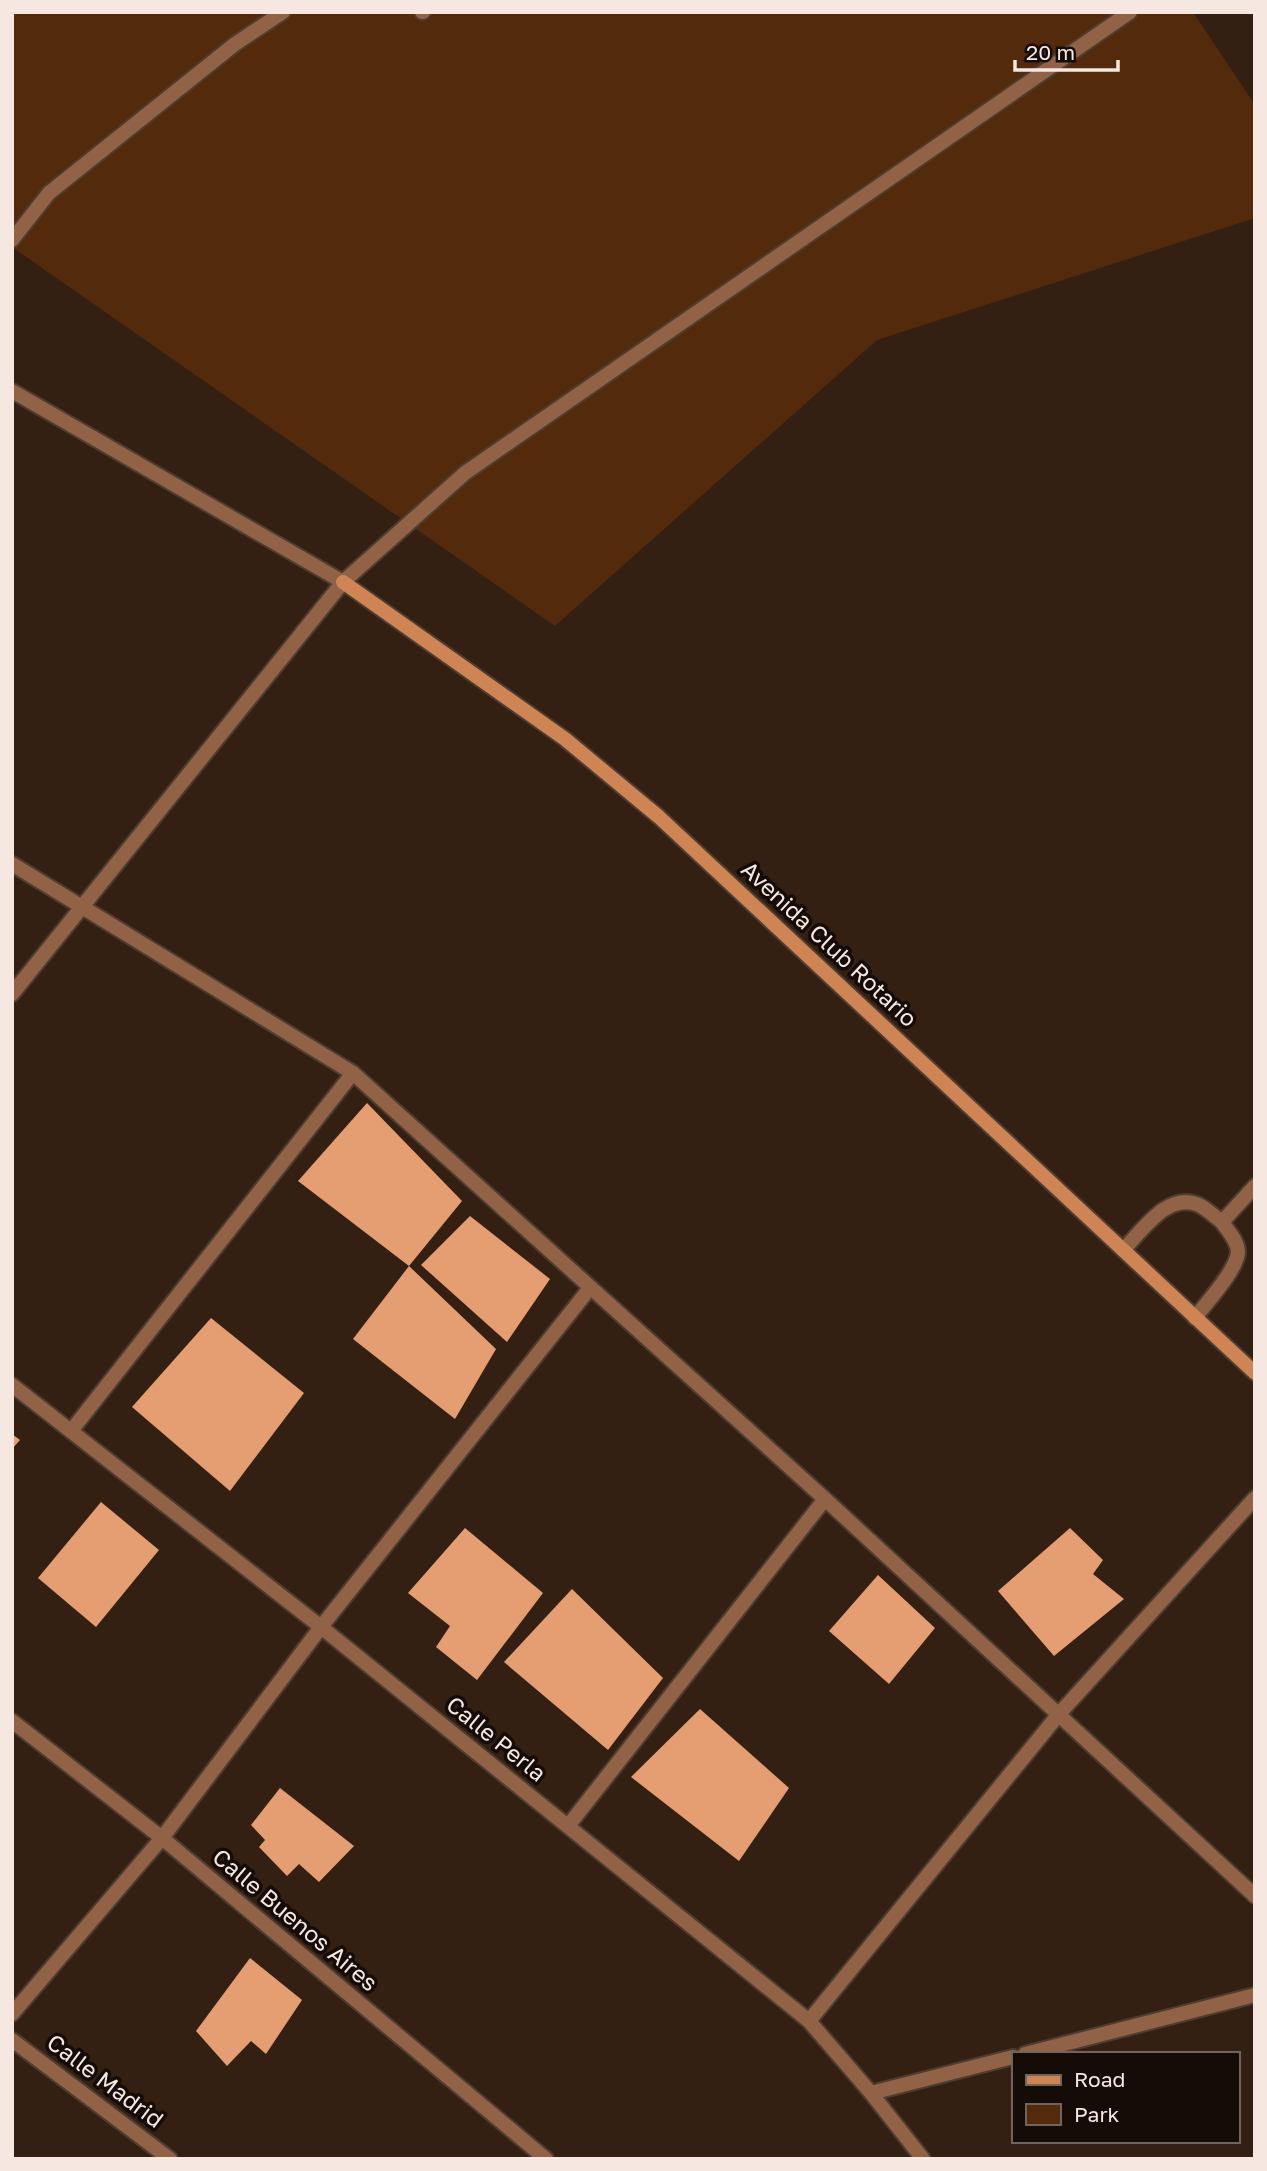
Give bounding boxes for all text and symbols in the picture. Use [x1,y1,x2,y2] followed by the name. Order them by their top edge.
[1015,28,1118,72] scale bar
[1026,39,1075,65] text: 20 m
[736,855,923,1032] street label: Avenida Club Rotario
[441,1690,552,1787] street label: Calle Perla
[208,1842,384,1996] street label: Calle Buenos Aires
[42,2027,169,2133] street label: Calle Madrid
[1012,2052,1239,2143] legend
[1074,2066,1125,2092] text: Road
[1074,2101,1120,2127] text: Park

